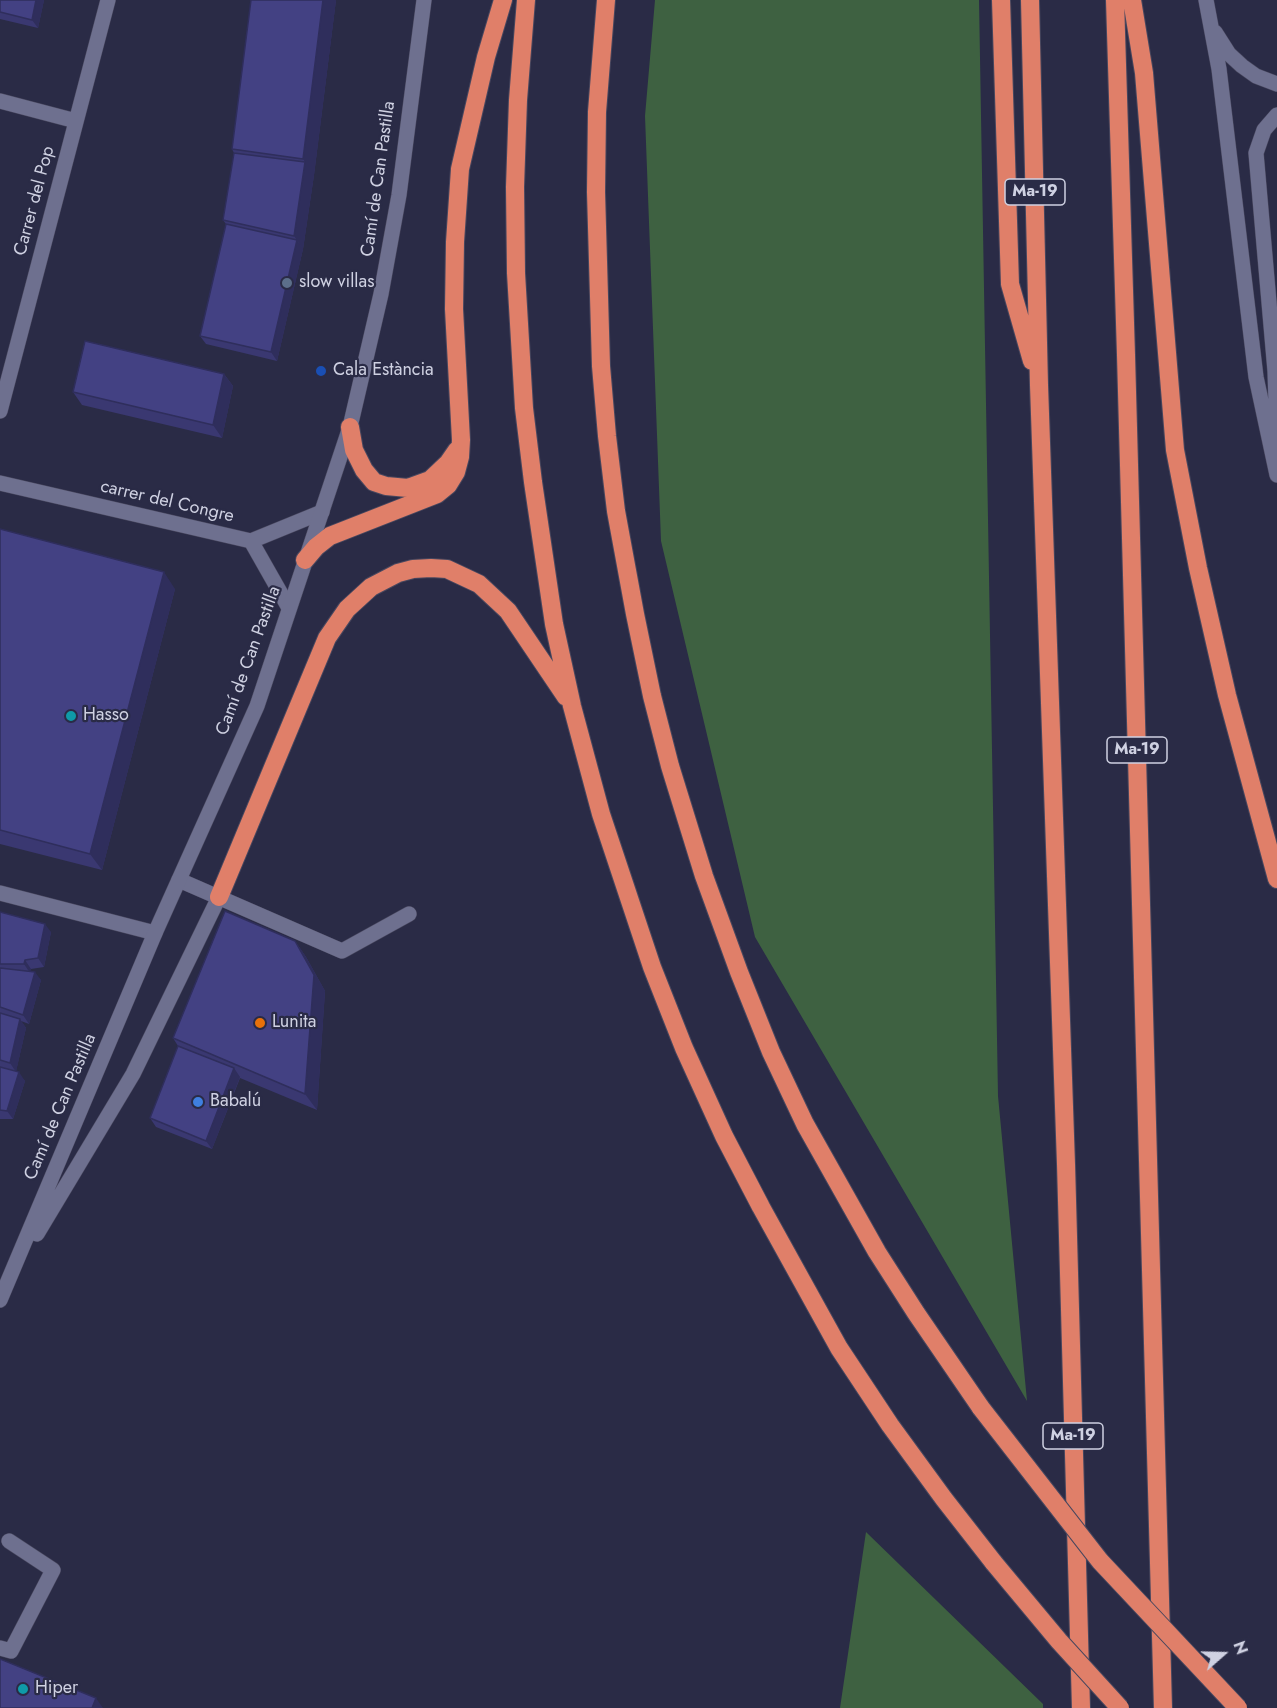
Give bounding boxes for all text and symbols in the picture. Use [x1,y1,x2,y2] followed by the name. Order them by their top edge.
[357,100,401,258] street label: Camí de Can Pastilla
[10,144,60,258] street label: Carrer del Pop
[1005,179,1065,205] road number: Ma-19
[299,272,374,294] place label: slow villas
[280,276,294,290] marker: slow villas
[333,360,434,382] place label: Cala Estància
[314,364,328,378] marker: Cala Estància
[98,476,236,528] street label: carrer del Congre
[212,584,286,738] street label: Camí de Can Pastilla
[83,705,129,727] place label: Hasso
[64,709,78,723] marker: Hasso
[1107,737,1167,763] road number: Ma-19
[272,1012,316,1034] place label: Lunita
[253,1016,267,1030] marker: Lunita
[20,1030,102,1184] street label: Camí de Can Pastilla
[210,1091,261,1113] place label: Babalú
[191,1095,205,1109] marker: Babalú
[1043,1423,1103,1449] road number: Ma-19
[1193,1624,1253,1684] north arrow
[1227,1638,1253,1658] text: N
[35,1678,78,1700] place label: Hiper
[16,1682,30,1696] marker: Hiper

